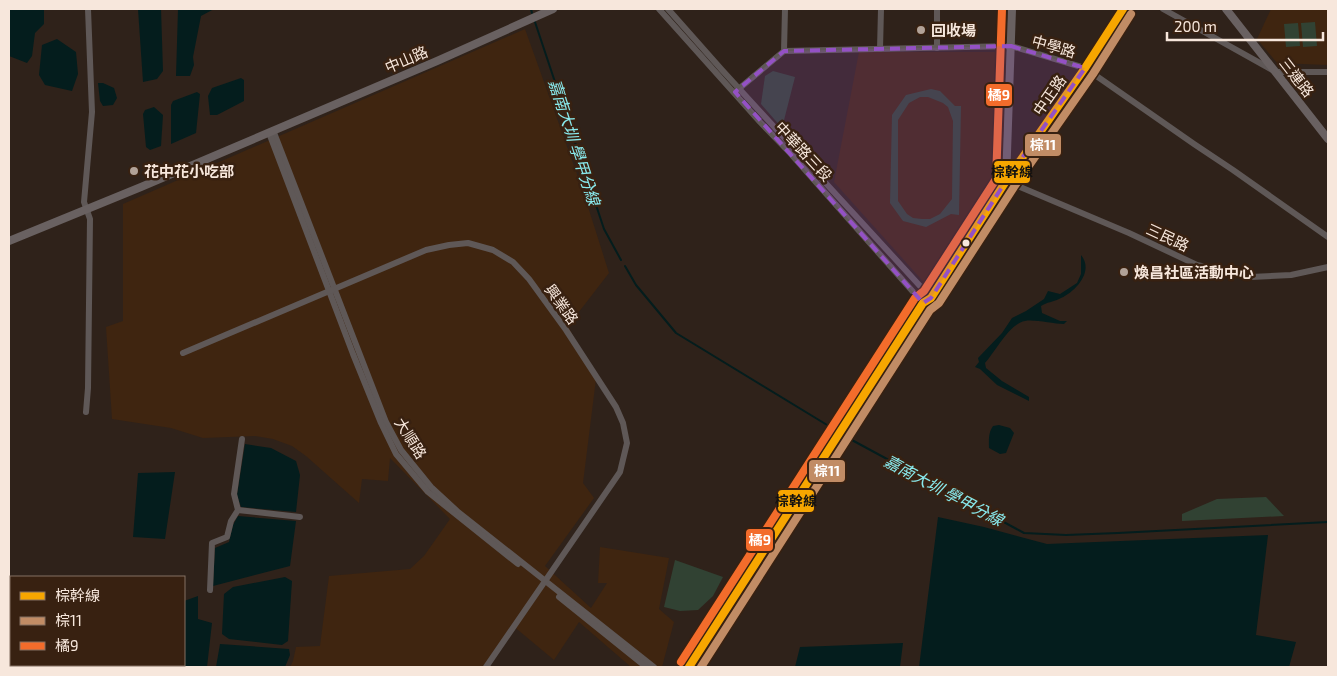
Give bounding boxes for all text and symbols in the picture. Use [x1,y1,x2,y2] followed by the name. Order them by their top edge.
[1167,10,1323,42] scale bar
[1174,17,1217,35] text: 200 m
[931,21,976,39] place label: 回收場
[915,24,927,36] marker: 回收場
[1030,31,1078,61] street label: 中學路
[382,42,430,76] street label: 中山路
[1276,54,1318,100] street label: 三連路
[1029,71,1069,119] street label: 中正路
[546,76,605,209] water label: 嘉南大圳 學甲分線
[985,83,1013,107] line badge: 橘9
[988,86,1010,103] text: 橘9
[772,117,836,185] street label: 中華路三段
[1024,133,1062,157] line badge: 棕11
[1030,136,1056,153] text: 棕11
[993,160,1031,184] line badge: 棕幹線
[144,162,234,180] place label: 花中花小吃部
[991,163,1033,180] text: 棕幹線
[128,165,140,177] marker: 花中花小吃部
[1144,219,1192,255] street label: 三民路
[961,238,971,248] unlabelled marker
[1134,263,1254,281] place label: 煥昌社區活動中心
[1118,266,1130,278] marker: 煥昌社區活動中心
[541,281,583,327] street label: 興業路
[391,414,431,462] street label: 大順路
[881,451,1008,530] water label: 嘉南大圳 學甲分線
[808,459,846,483] line badge: 棕11
[814,462,840,479] text: 棕11
[777,489,815,513] line badge: 棕幹線
[775,492,817,509] text: 棕幹線
[745,528,774,552] line badge: 橘9
[749,531,771,548] text: 橘9
[10,576,185,666] legend
[55,586,100,604] text: 棕幹線
[55,611,82,629] text: 棕11
[55,636,79,654] text: 橘9

